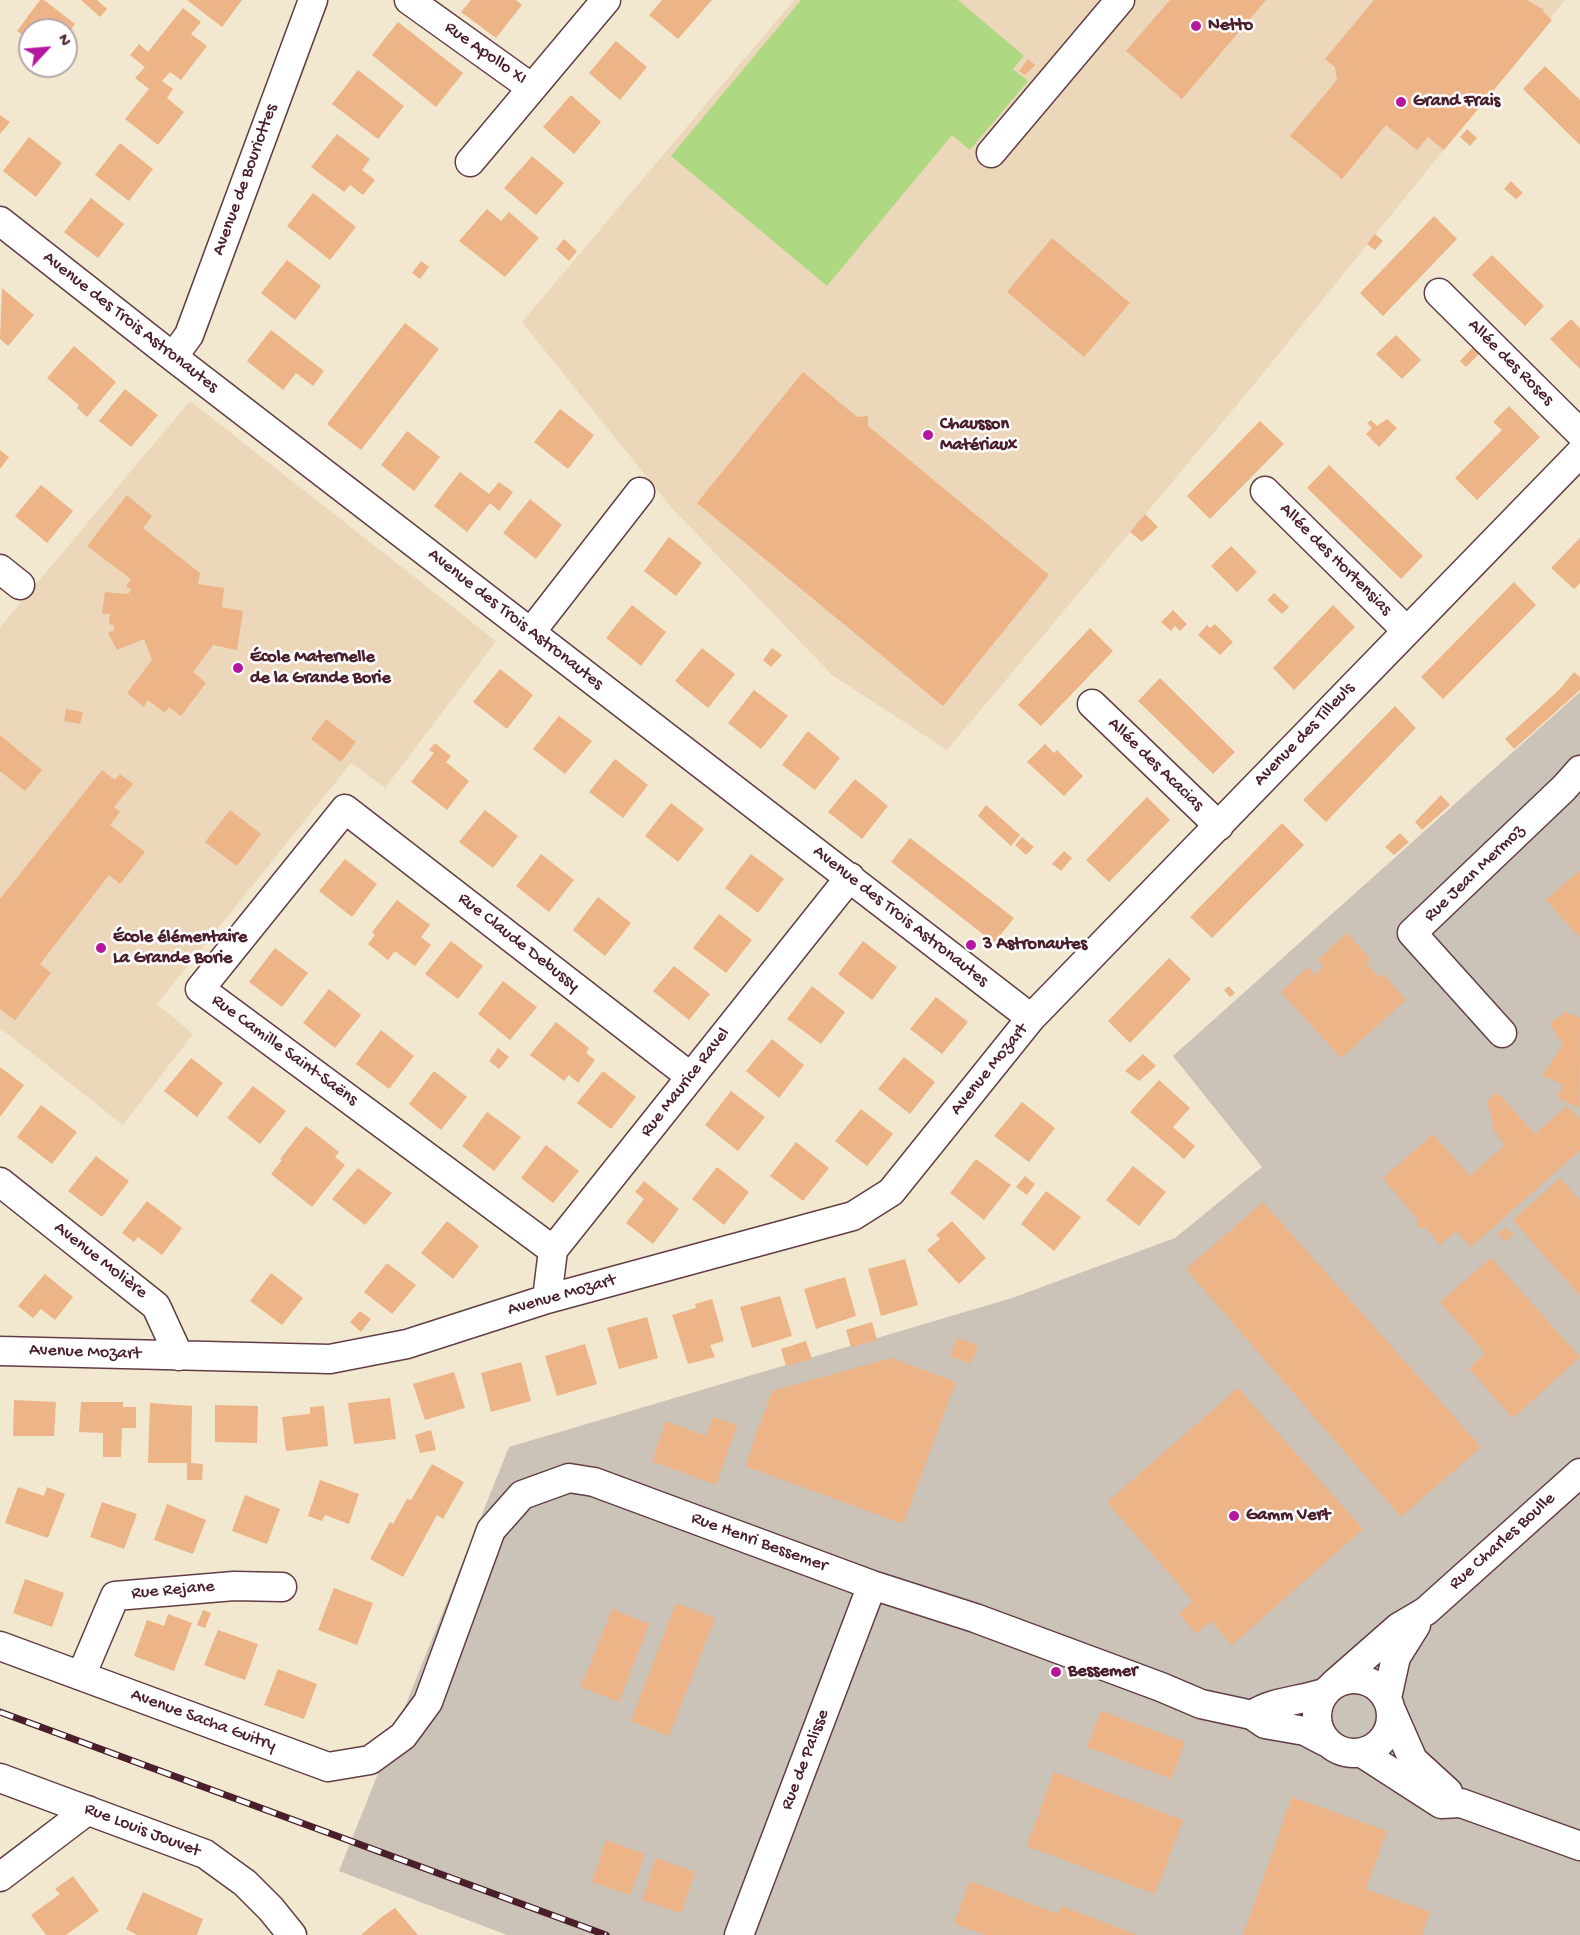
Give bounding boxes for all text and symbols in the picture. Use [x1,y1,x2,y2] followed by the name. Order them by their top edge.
[1208,15,1253,37] place label: Netto
[18,18,78,78] north arrow
[440,18,530,90] street label: Rue Apollo XI
[1189,19,1203,33] marker: Netto
[52,32,74,50] text: N
[1413,91,1500,113] place label: Grand Frais
[1394,95,1408,109] marker: Grand Frais
[209,101,283,259] street label: Avenue de Bouriottes
[38,248,222,398] street label: Avenue des Trois Astronautes
[1462,315,1558,411] street label: Allée des Roses
[940,414,1017,456] place label: Chausson Matériaux
[921,428,935,442] marker: Chausson Matériaux
[1274,499,1396,621] street label: Allée des Hortensias
[423,545,607,695] street label: Avenue des Trois Astronautes
[250,647,391,690] place label: École Maternelle de la Grande Borie
[231,661,245,675] marker: École Maternelle de la Grande Borie
[1250,679,1360,791] street label: Avenue des Tilleuls
[1102,714,1208,816] street label: Allée des Acacias
[1420,821,1530,927] street label: Rue Jean Mermoz
[808,842,992,992] street label: Avenue des Trois Astronautes
[453,889,583,997] street label: Rue Claude Debussy
[113,927,247,970] place label: École élémentaire La Grande Borie
[983,934,1087,956] place label: 3 Astronautes
[964,938,978,952] marker: 3 Astronautes
[94,941,108,955] marker: École élémentaire La Grande Borie
[206,991,362,1111] street label: Rue Camille Saint-Saëns
[946,1020,1034,1120] street label: Avenue Mozart
[637,1024,735,1142] street label: Rue Maurice Ravel
[49,1218,151,1304] street label: Avenue Molière
[505,1270,619,1322] street label: Avenue Mozart
[29,1340,141,1366] street label: Avenue Mozart
[1445,1489,1561,1595] street label: Rue Charles Boulle
[1246,1505,1330,1527] place label: Gamm Vert
[688,1508,830,1578] street label: Rue Henri Bessemer
[1227,1509,1241,1523] marker: Gamm Vert
[131,1577,215,1605] street label: Rue Rejane
[1068,1661,1137,1683] place label: Bessemer
[1049,1665,1063,1679] marker: Bessemer
[127,1685,279,1757] street label: Avenue Sacha Guitry
[777,1707,835,1813] street label: Rue de Palisse
[81,1799,203,1863] street label: Rue Louis Jouvet

